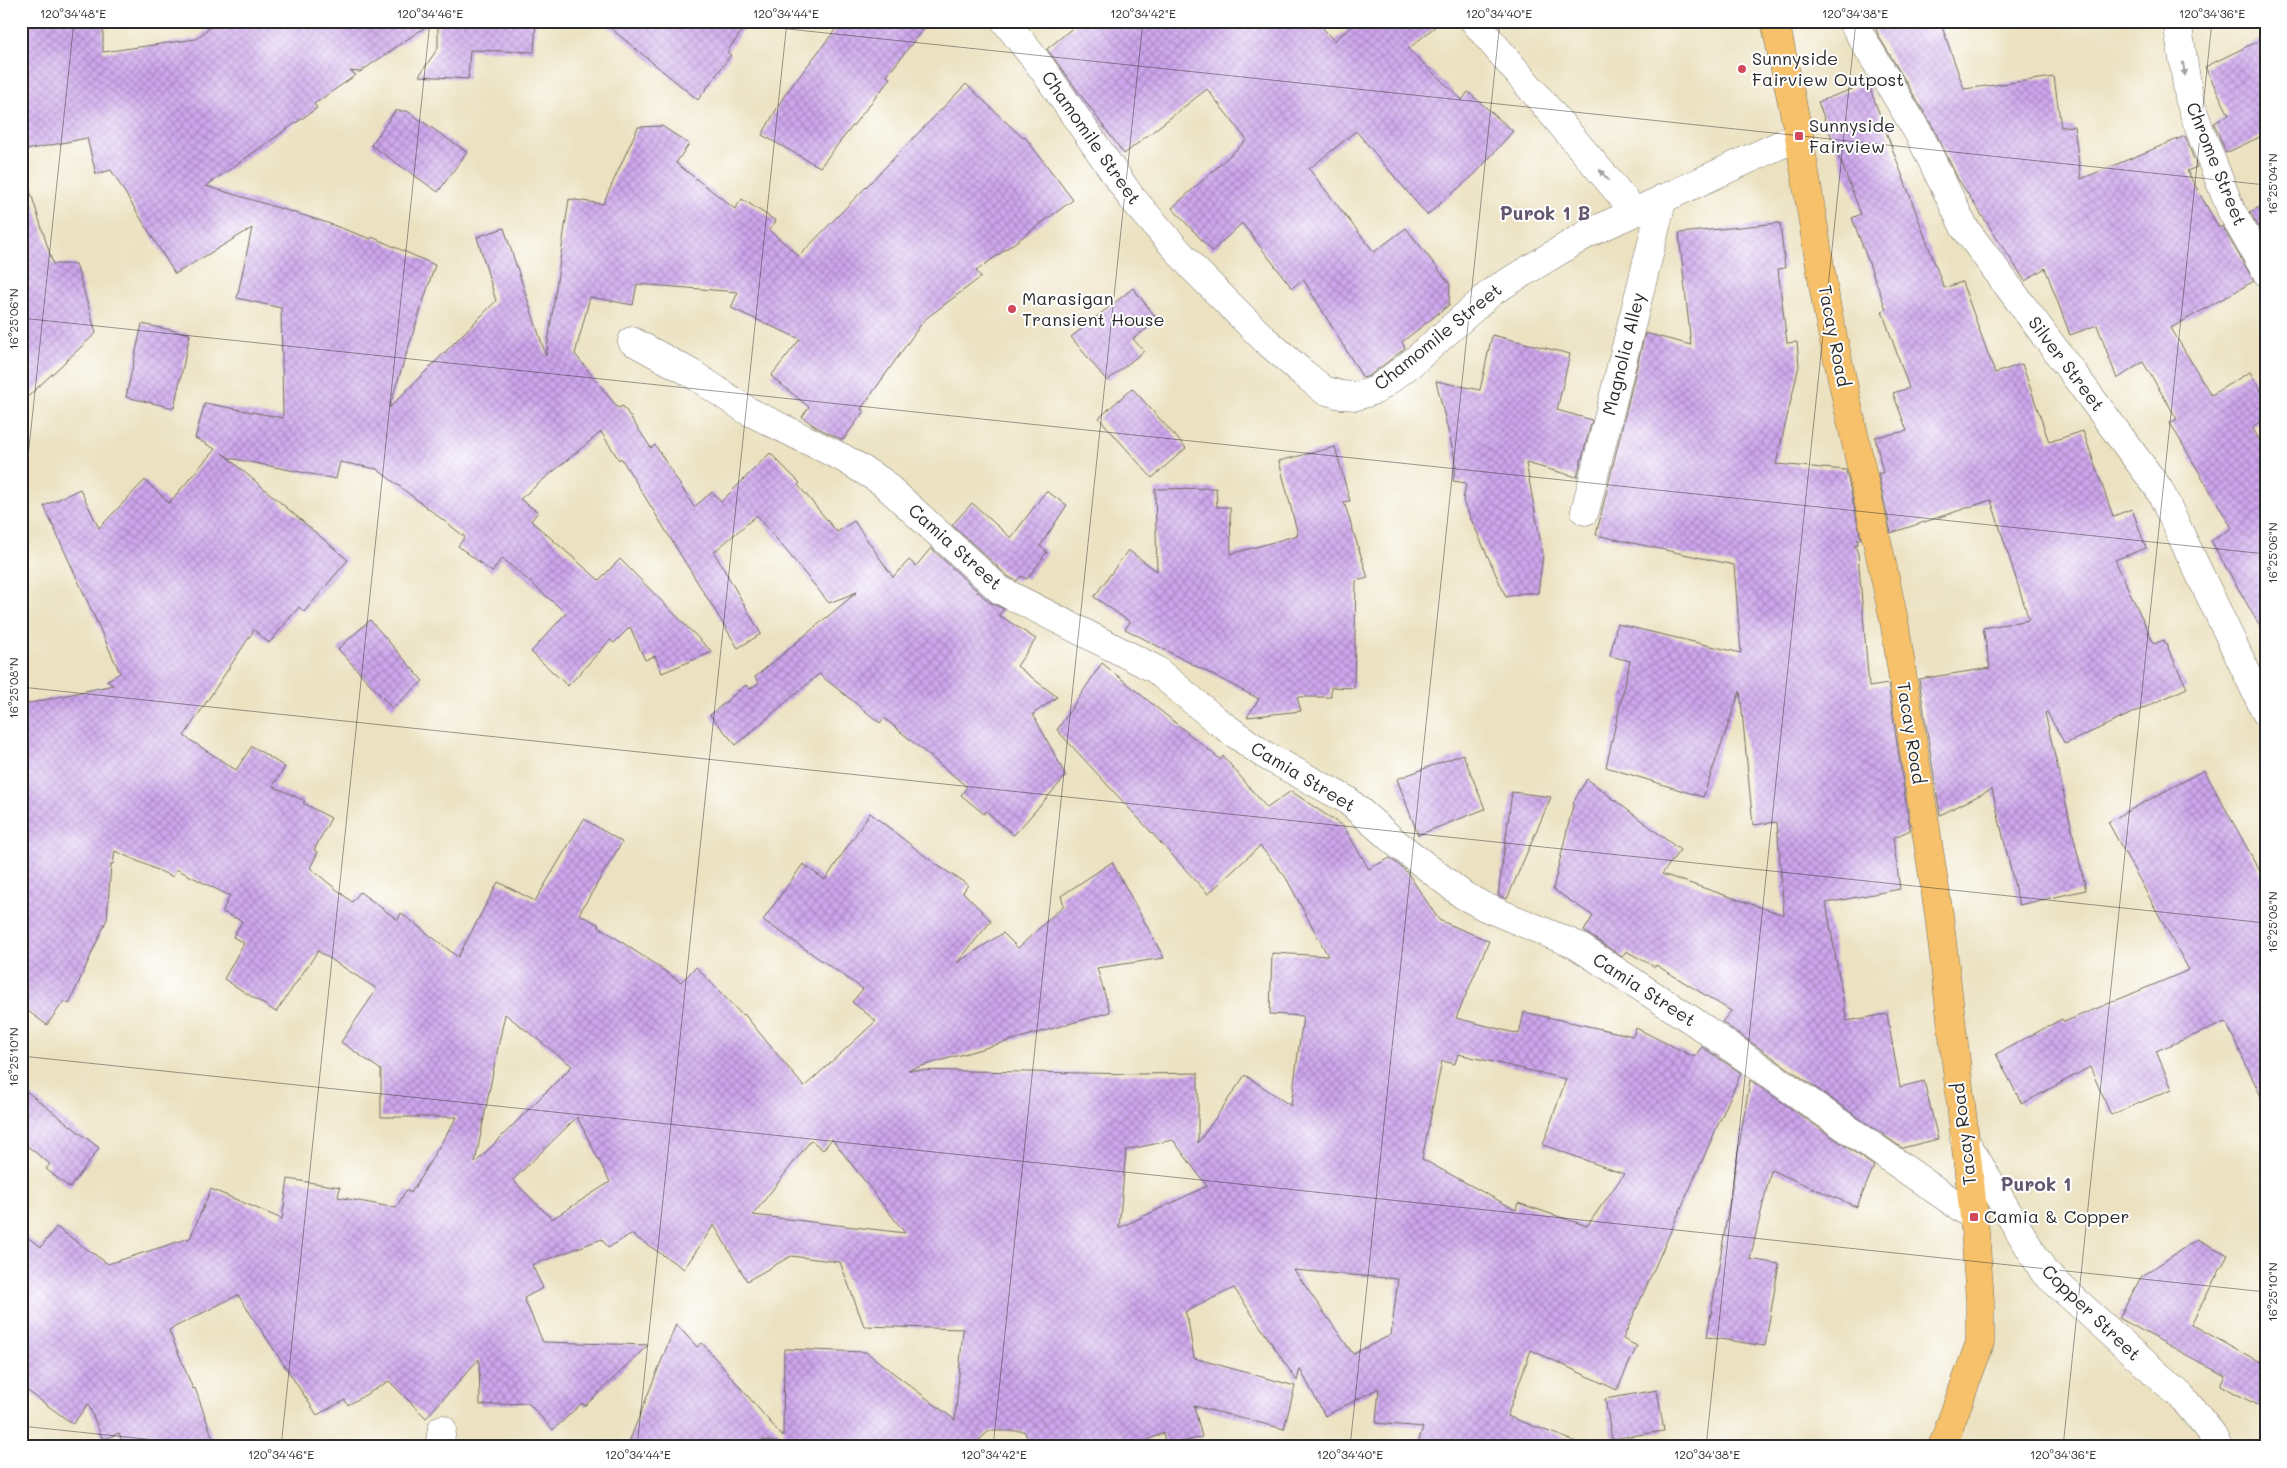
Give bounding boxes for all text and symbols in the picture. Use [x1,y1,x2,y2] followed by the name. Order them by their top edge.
[40,5,106,21] text: 120°34'48"E
[397,5,463,21] text: 120°34'46"E
[753,5,819,21] text: 120°34'44"E
[1110,5,1176,21] text: 120°34'42"E
[1466,5,1532,21] text: 120°34'40"E
[1822,5,1888,21] text: 120°34'38"E
[2179,5,2245,21] text: 120°34'36"E
[1752,46,1904,91] place label: Sunnyside Fairview Outpost
[2181,62,2189,78] one-way arrow
[1736,63,1748,75] marker: Sunnyside Fairview Outpost
[1037,66,1147,209] street label: Chamomile Street
[2181,98,2253,229] street label: Chrome Street
[1809,113,1895,158] place label: Sunnyside Fairview
[1793,130,1805,142] marker: Sunnyside Fairview
[2264,153,2280,215] text: 16°25'04"N
[1598,168,1609,181] one-way arrow
[1500,200,1590,225] district label: Purok 1 B
[1368,277,1506,395] street label: Chamomile Street
[1813,283,1857,389] street label: Tacay Road
[1022,286,1165,331] place label: Marasigan Transient House
[5,288,21,350] text: 16°25'06"N
[1596,290,1650,418] street label: Magnolia Alley
[1006,303,1018,315] marker: Marasigan Transient House
[2023,311,2110,416] street label: Silver Street
[904,498,1008,595] street label: Camia Street
[2264,522,2280,584] text: 16°25'06"N
[5,657,21,719] text: 16°25'08"N
[1892,680,1932,786] street label: Tacay Road
[1247,735,1360,817] street label: Camia Street
[2264,891,2280,953] text: 16°25'08"N
[1588,947,1701,1031] street label: Camia Street
[5,1027,21,1087] text: 16°25'10"N
[1945,1082,1981,1187] street label: Tacay Road
[2001,1171,2071,1196] district label: Purok 1
[1984,1204,2130,1228] place label: Camia & Copper
[1968,1211,1980,1223] marker: Camia & Copper
[2037,1259,2146,1366] street label: Copper Street
[2264,1262,2280,1322] text: 16°25'10"N
[248,1446,314,1462] text: 120°34'46"E
[605,1446,671,1462] text: 120°34'44"E
[961,1446,1027,1462] text: 120°34'42"E
[1317,1446,1383,1462] text: 120°34'40"E
[1674,1446,1740,1462] text: 120°34'38"E
[2030,1446,2096,1462] text: 120°34'36"E

